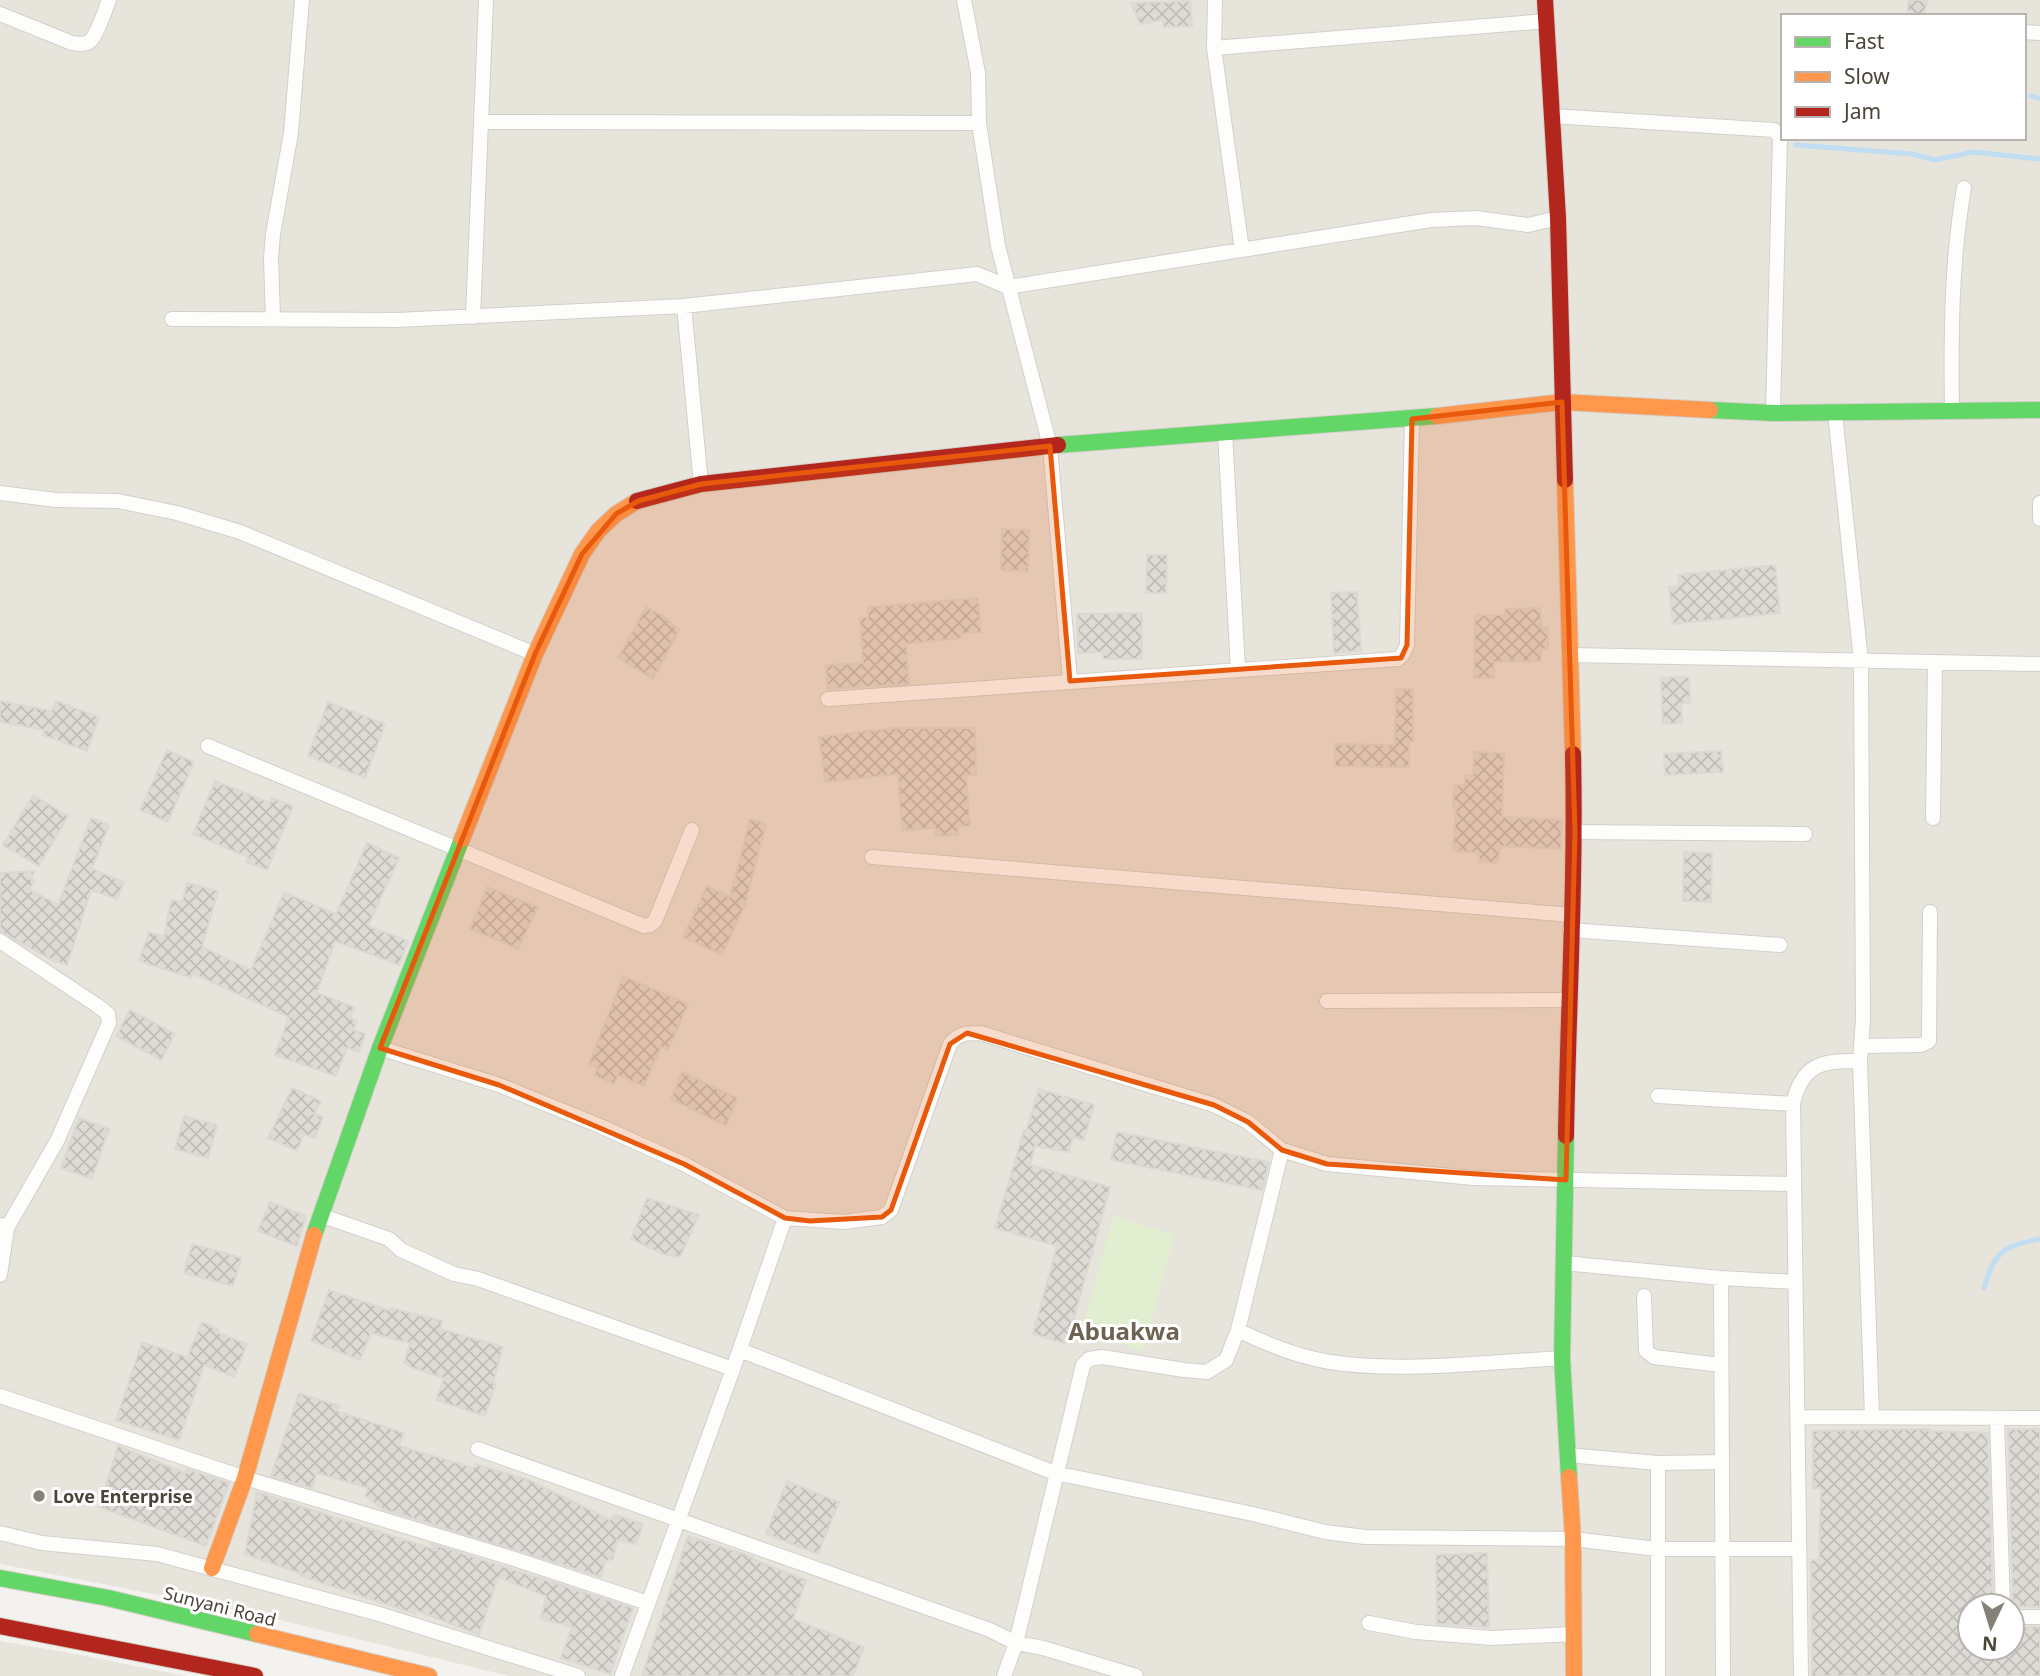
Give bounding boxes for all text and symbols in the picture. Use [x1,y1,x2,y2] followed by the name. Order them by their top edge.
[1781,14,2026,140] legend
[1844,27,1885,55] text: Fast
[1844,62,1890,90] text: Slow
[1842,97,1881,125] text: Jam
[1068,1314,1180,1347] district label: Abuakwa
[53,1484,193,1508] place label: Love Enterprise
[31,1488,47,1504] marker: Love Enterprise
[161,1580,279,1632] street label: Sunyani Road
[1956,1592,2026,1662] north arrow
[1981,1630,1998,1657] text: N

